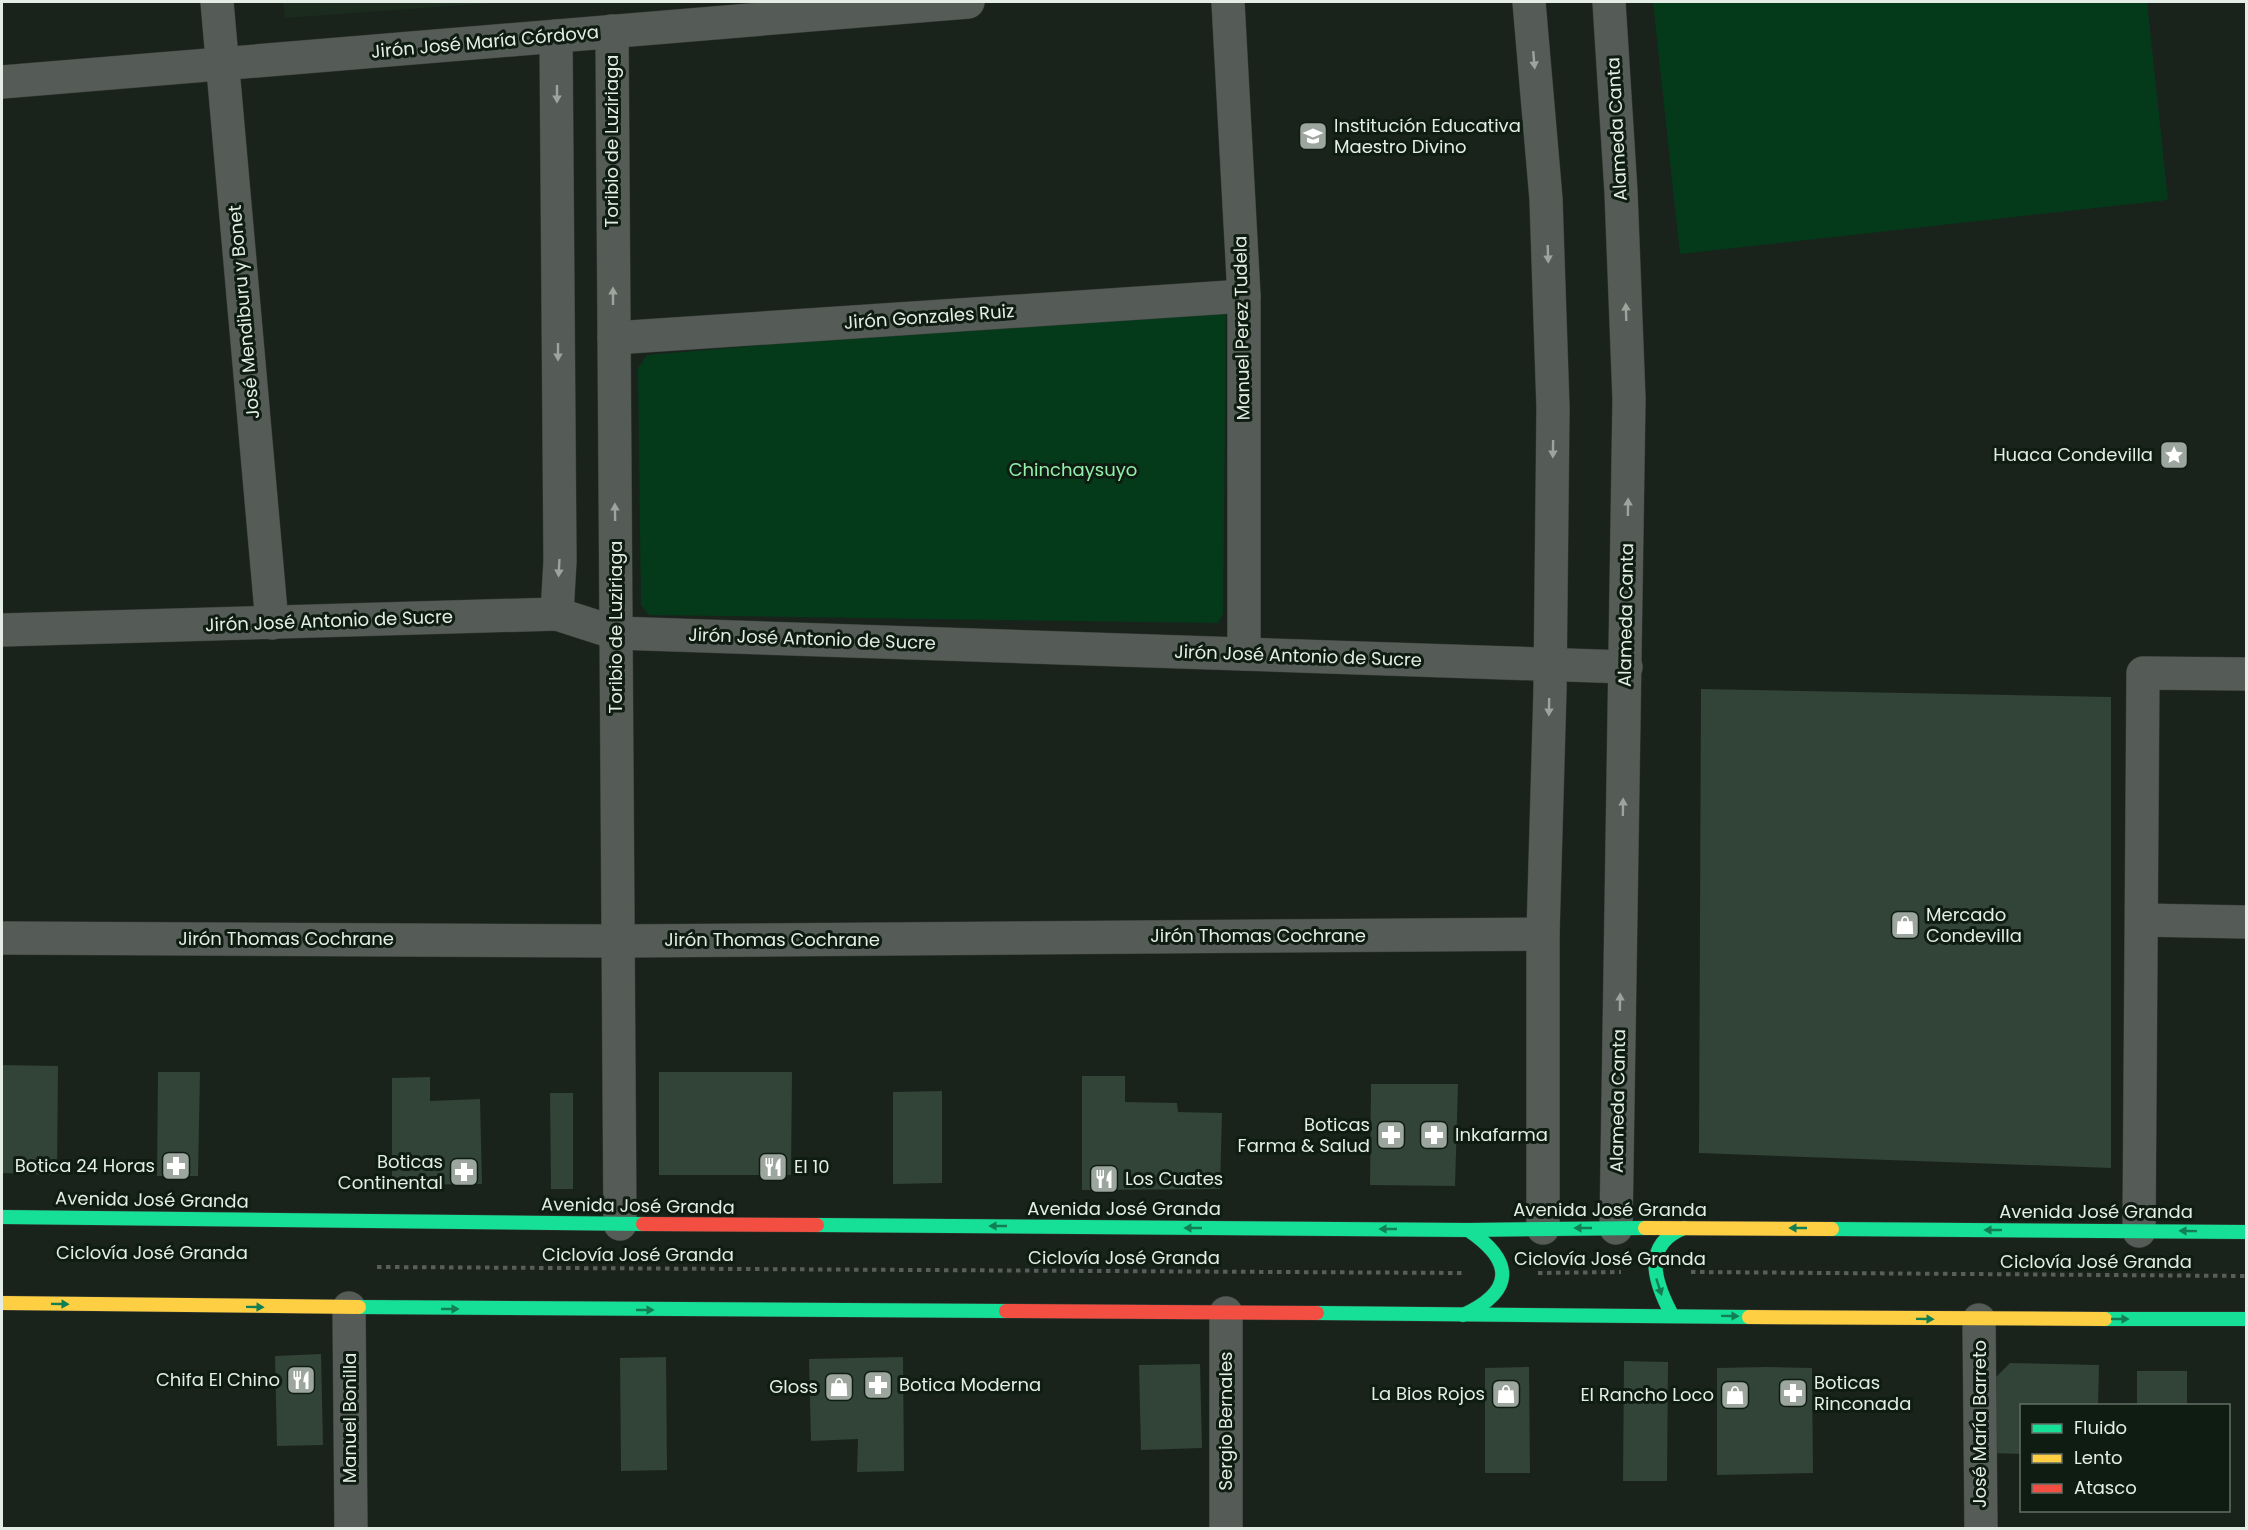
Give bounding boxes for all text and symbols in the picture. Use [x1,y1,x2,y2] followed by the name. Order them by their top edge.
[370,19,600,64] street label: Jirón José María Córdova
[1529,50,1539,69] one-way arrow
[599,54,624,228] street label: Toribio de Luziriaga
[1600,57,1633,202] street label: Alameda Canta
[552,85,561,104] one-way arrow
[1334,113,1521,159] place label: Institución Educativa Maestro Divino
[1297,120,1329,152] school or university icon: Institución Educativa Maestro Divino
[222,204,265,420] street label: José Mendiburu y Bonet
[1227,235,1256,421] street label: Manuel Perez Tudela
[1543,245,1552,264] one-way arrow
[608,286,618,305] one-way arrow
[843,298,1015,335] street label: Jirón Gonzales Ruiz
[1621,302,1630,321] one-way arrow
[554,343,563,362] one-way arrow
[2158,439,2190,471] place icon: Huaca Condevilla
[1548,440,1558,459] one-way arrow
[1993,442,2153,467] place label: Huaca Condevilla
[1009,457,1137,482] park label: Chinchaysuyo
[1623,497,1633,516] one-way arrow
[610,502,620,521] one-way arrow
[603,540,628,714] street label: Toribio de Luziriaga
[1612,543,1639,687] street label: Alameda Canta
[555,559,564,578] one-way arrow
[205,604,453,637] street label: Jirón José Antonio de Sucre
[688,622,936,655] street label: Jirón José Antonio de Sucre
[1174,639,1422,672] street label: Jirón José Antonio de Sucre
[1544,698,1554,717] one-way arrow
[1618,797,1628,816] one-way arrow
[1926,902,2022,948] place label: Mercado Condevilla
[1889,909,1921,941] shop icon: Mercado Condevilla
[1150,923,1366,948] street label: Jirón Thomas Cochrane
[178,926,394,951] street label: Jirón Thomas Cochrane
[664,927,880,952] street label: Jirón Thomas Cochrane
[1615,992,1624,1011] one-way arrow
[1604,1029,1631,1173] street label: Alameda Canta
[1238,1112,1370,1158] place label: Boticas Farma & Salud
[1375,1119,1407,1151] pharmacy icon: Boticas Farma & Salud
[1418,1119,1450,1151] pharmacy icon: Inkafarma
[1455,1122,1548,1147] place label: Inkafarma
[338,1149,443,1195] place label: Boticas Continental
[160,1150,192,1182] pharmacy icon: Botica 24 Horas
[757,1151,789,1183] restaurant icon: El 10
[15,1153,155,1178] place label: Botica 24 Horas
[794,1154,830,1179] place label: El 10
[448,1156,480,1188] pharmacy icon: Boticas Continental
[1088,1163,1120,1195] restaurant icon: Los Cuates
[1125,1166,1223,1191] place label: Los Cuates
[55,1185,249,1214] street label: Avenida José Granda
[541,1191,735,1220] street label: Avenida José Granda
[1027,1196,1221,1221] street label: Avenida José Granda
[1513,1197,1707,1222] street label: Avenida José Granda
[1999,1199,2193,1224] street label: Avenida José Granda
[989,1221,1008,1231] one-way arrow
[1184,1223,1203,1233] one-way arrow
[1574,1223,1593,1233] one-way arrow
[1789,1223,1808,1233] one-way arrow
[1379,1224,1398,1234] one-way arrow
[1984,1225,2003,1235] one-way arrow
[2179,1226,2198,1236] one-way arrow
[56,1240,248,1265] street label: Ciclovía José Granda
[542,1242,734,1267] street label: Ciclovía José Granda
[1028,1245,1220,1270] street label: Ciclovía José Granda
[1514,1246,1706,1271] street label: Ciclovía José Granda
[2000,1249,2192,1274] street label: Ciclovía José Granda
[1654,1278,1664,1296] one-way arrow
[50,1299,69,1309] one-way arrow
[245,1302,264,1312] one-way arrow
[440,1304,459,1314] one-way arrow
[635,1305,654,1315] one-way arrow
[1721,1311,1740,1321] one-way arrow
[1916,1314,1935,1324] one-way arrow
[2111,1314,2130,1324] one-way arrow
[1967,1340,1992,1508] street label: José María Barreto
[1213,1352,1238,1490] street label: Sergio Bernales
[337,1353,362,1483] street label: Manuel Bonilla
[285,1364,317,1396] restaurant icon: Chifa El Chino
[156,1367,280,1392] place label: Chifa El Chino
[862,1369,894,1401] pharmacy icon: Botica Moderna
[1814,1370,1911,1416] place label: Boticas Rinconada
[823,1371,855,1403] shop icon: Gloss
[899,1372,1041,1397] place label: Botica Moderna
[769,1374,818,1399] place label: Gloss
[1777,1377,1809,1409] pharmacy icon: Boticas Rinconada
[1490,1378,1522,1410] shop icon: La Bios Rojos
[1719,1379,1751,1411] shop icon: El Rancho Loco
[1371,1381,1485,1406] place label: La Bios Rojos
[1580,1382,1714,1407] place label: El Rancho Loco
[2020,1404,2230,1512] legend
[2074,1415,2127,1440] text: Fluido
[2074,1445,2123,1470] text: Lento
[2074,1475,2137,1500] text: Atasco

